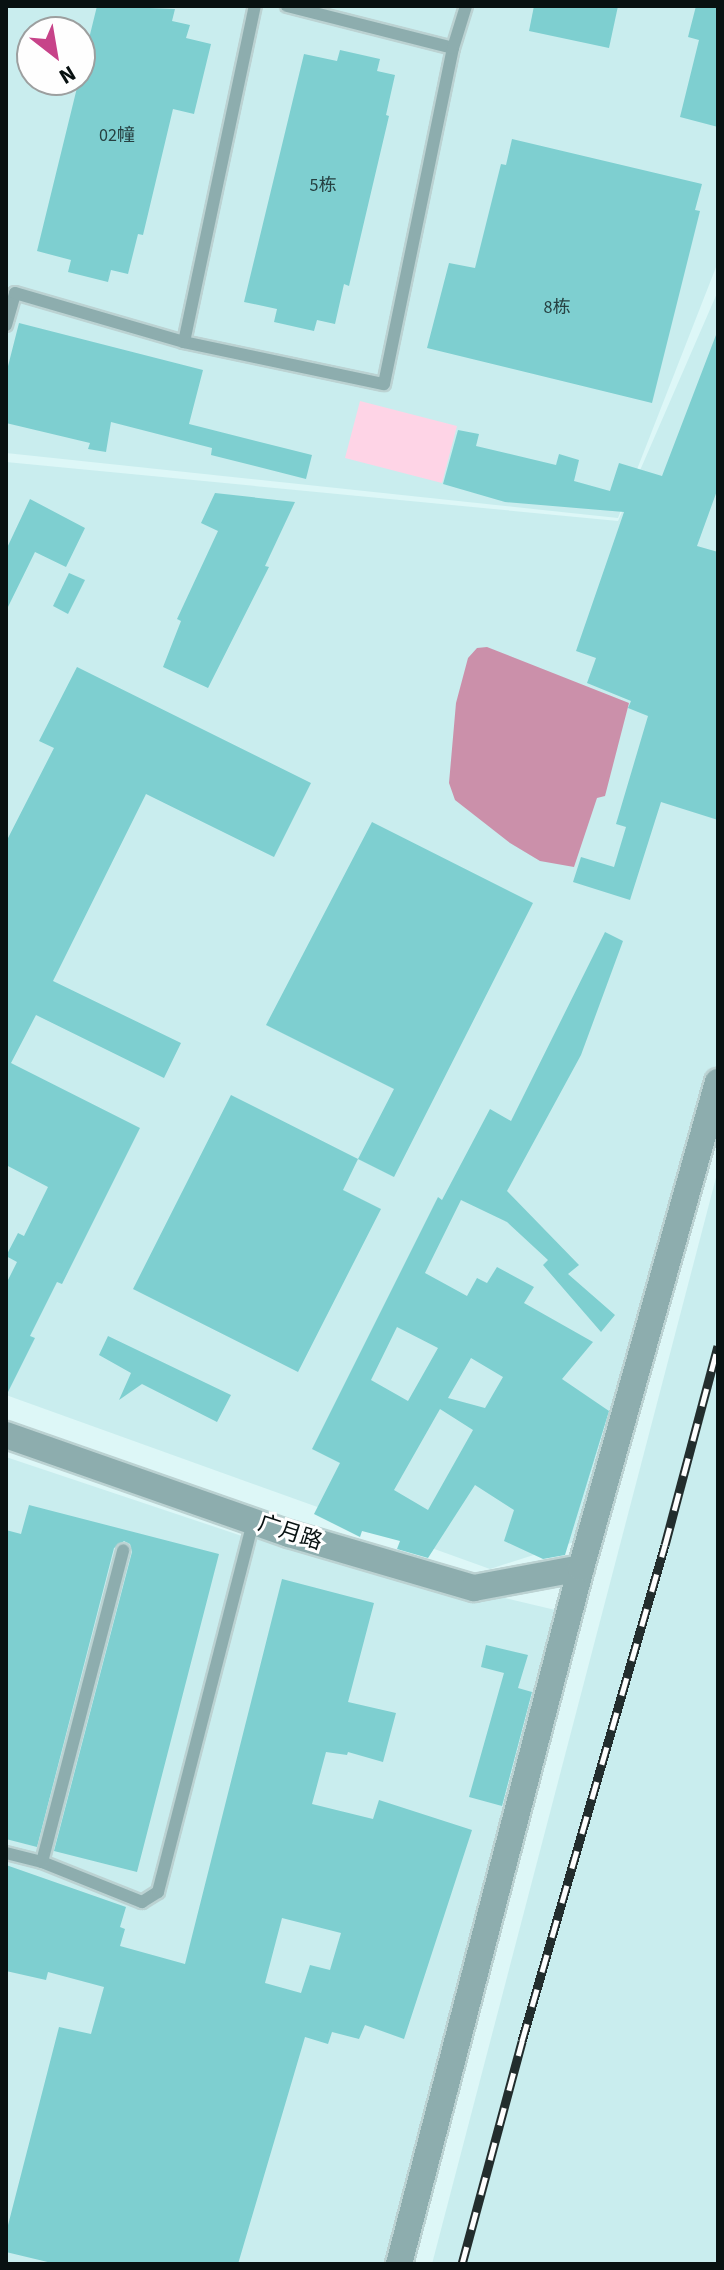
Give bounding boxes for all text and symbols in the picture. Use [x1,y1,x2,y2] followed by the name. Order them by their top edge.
[16,16,96,96] north arrow
[53,57,82,92] text: N
[99,125,135,147] house number: 02幢
[310,175,336,197] house number: 5栋
[544,297,570,319] house number: 8栋
[255,1510,325,1556] street label: 广月路

